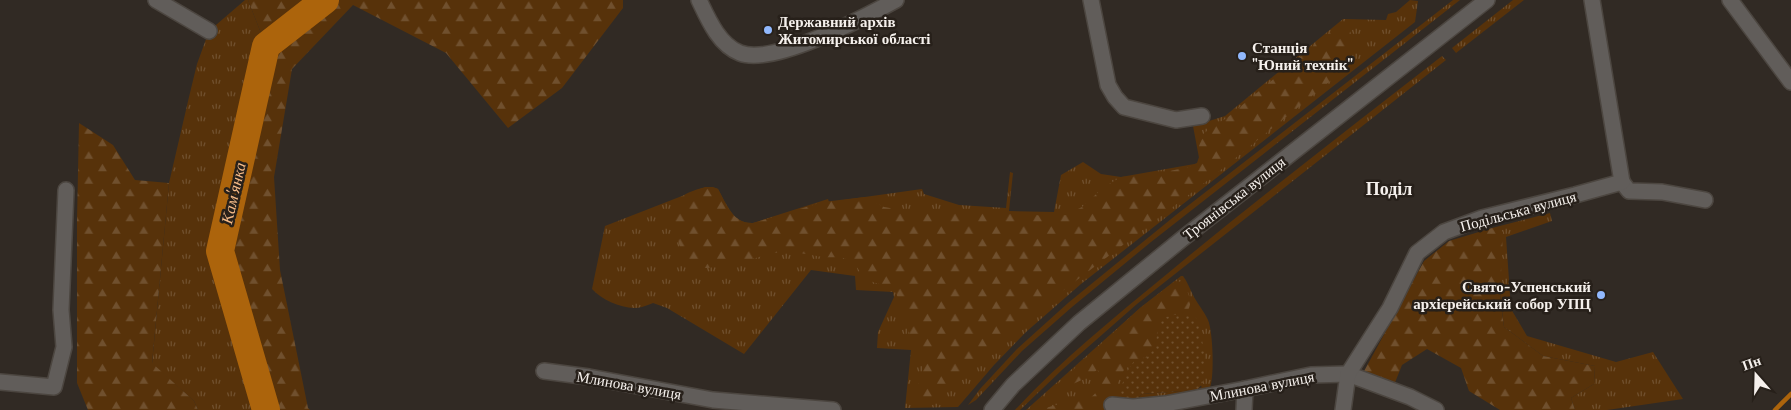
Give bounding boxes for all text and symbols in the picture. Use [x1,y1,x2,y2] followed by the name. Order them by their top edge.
[778,12,931,48] place label: Державний архів Житомирської області
[762,24,774,36] marker: Державний архів Житомирської області
[1252,38,1353,74] place label: Станція "Юний технік"
[1236,50,1248,62] marker: Станція "Юний технік"
[1179,152,1289,244] street label: Троянівська вулиця
[216,160,250,227] water label: Кам'янка
[1366,178,1412,200] district label: Поділ
[1458,186,1578,236] street label: Подільська вулиця
[1413,277,1591,313] place label: Свято-Успенський архієрейський собор УПЦ
[1595,289,1607,301] marker: Свято-Успенський архієрейський собор УПЦ
[1731,350,1781,400] north arrow
[1740,351,1764,374] text: Пн
[575,366,683,404] street label: Млинова вулиця
[1208,367,1316,405] street label: Млинова вулиця

